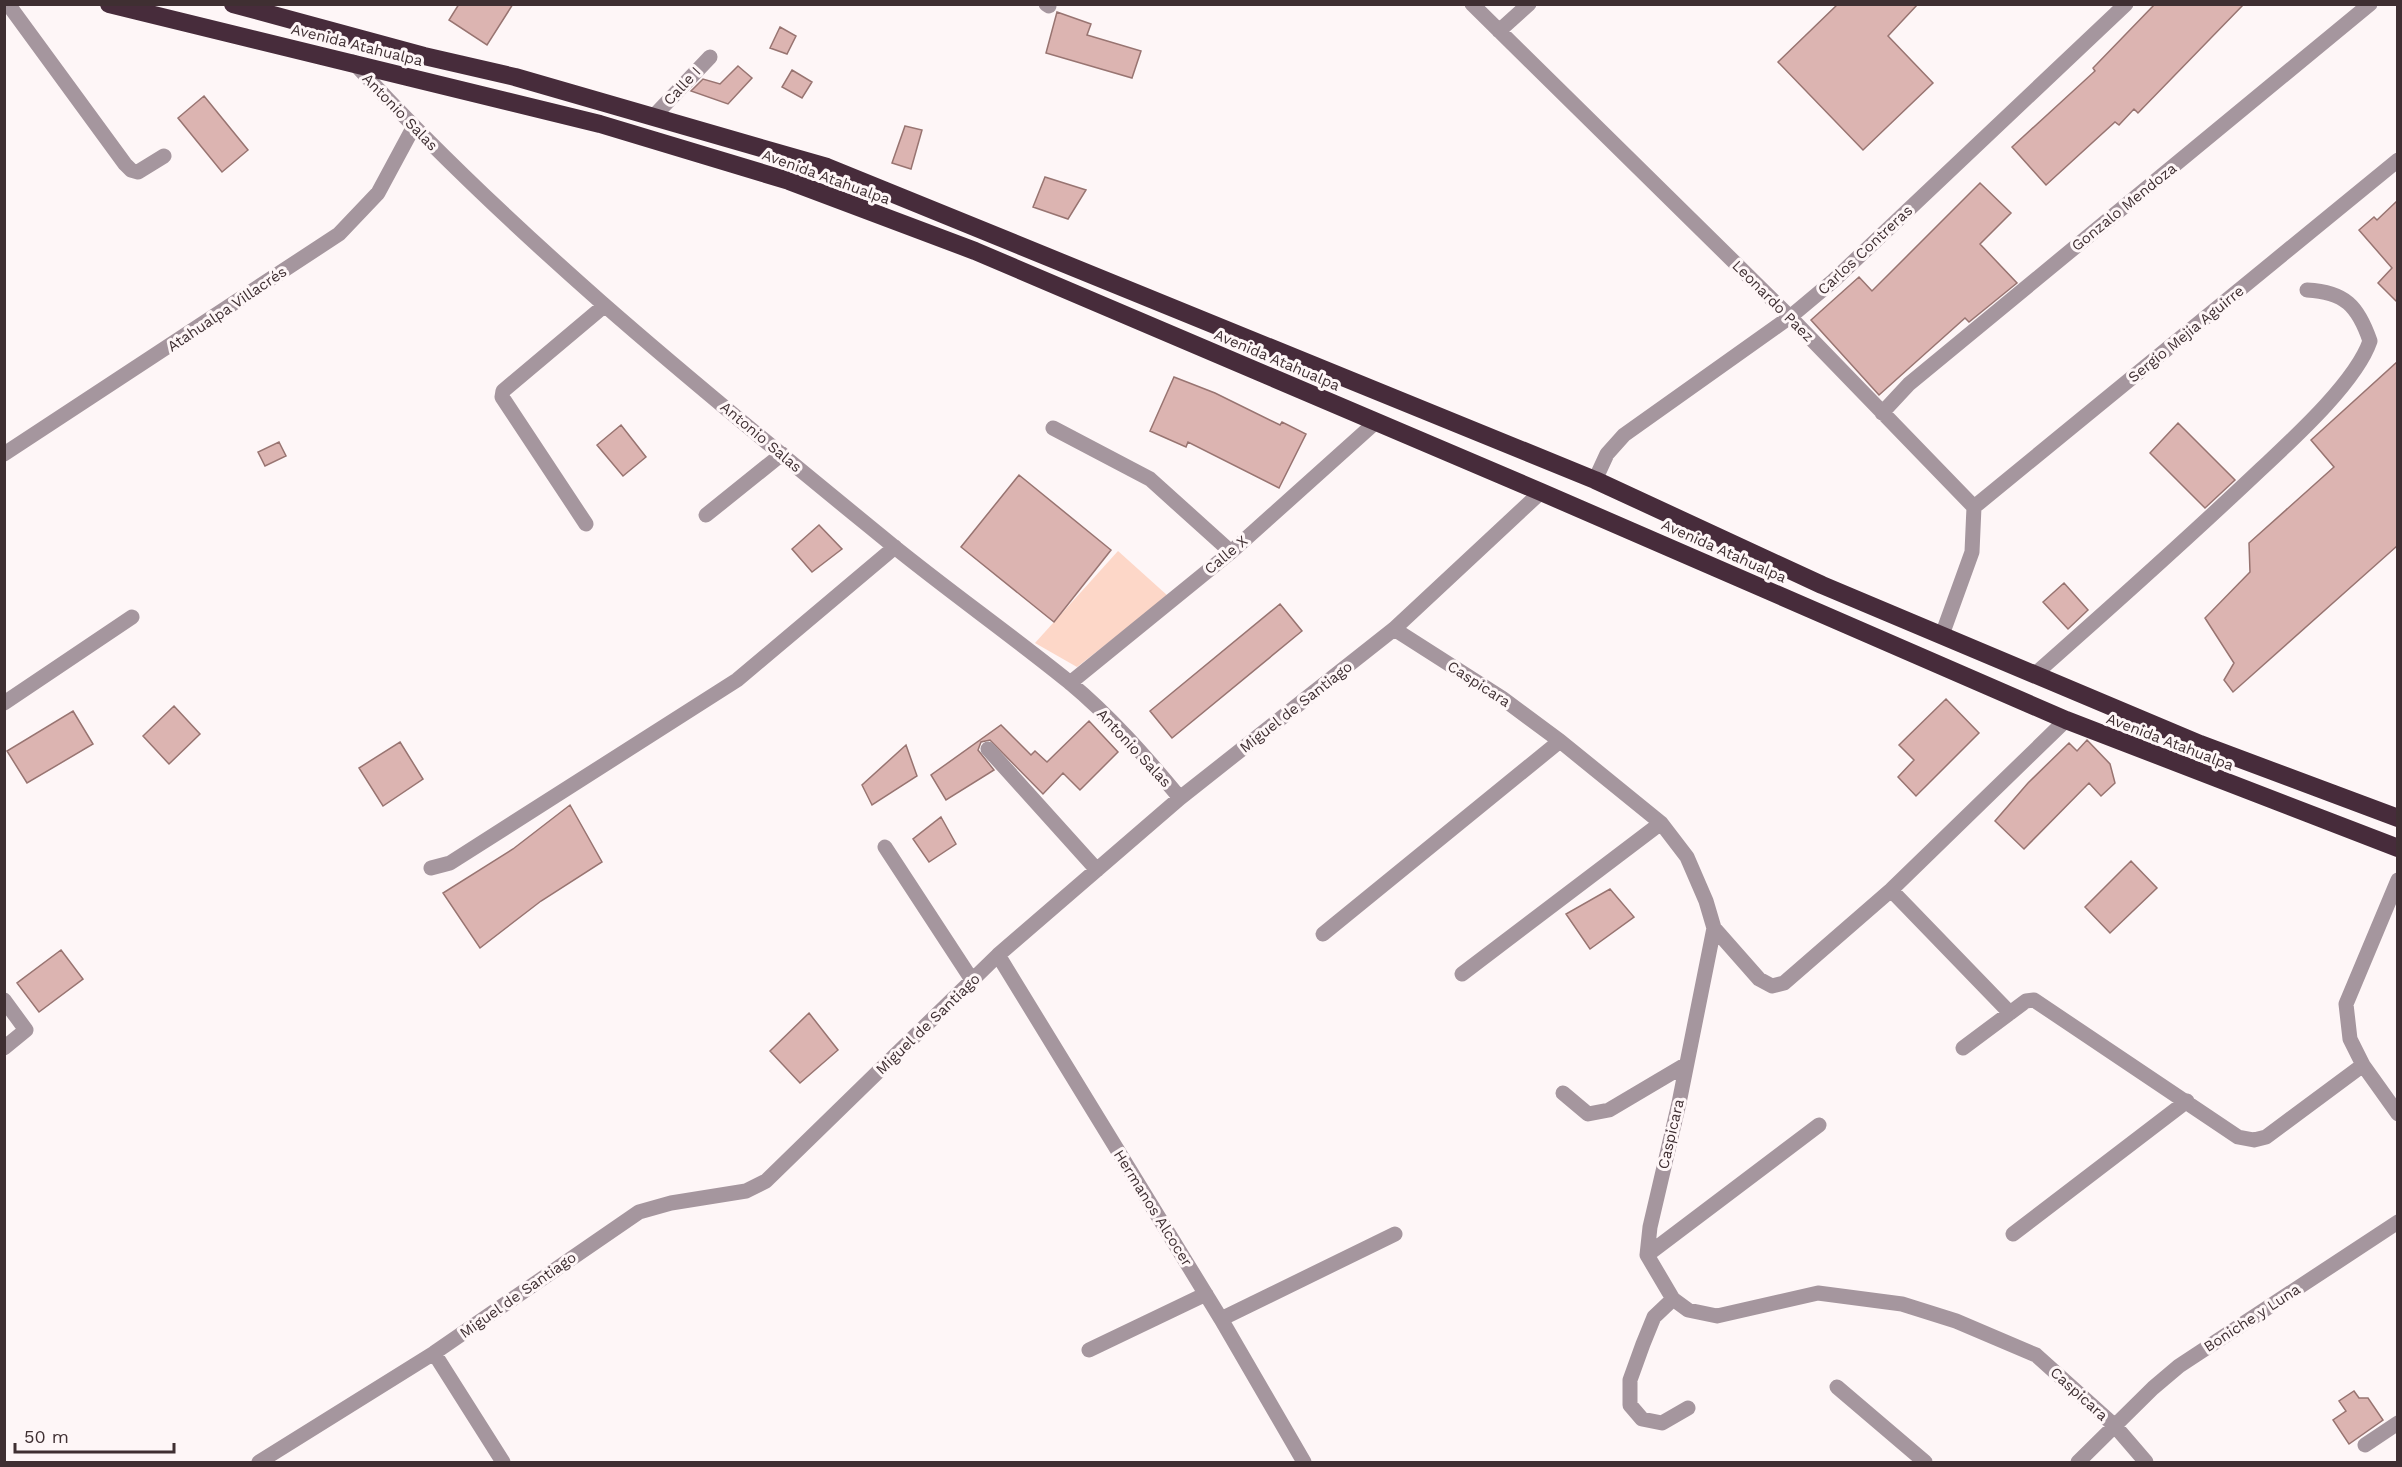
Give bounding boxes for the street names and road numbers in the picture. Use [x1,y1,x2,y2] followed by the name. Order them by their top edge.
[289,20,425,70] street label: Avenida Atahualpa
[660,63,704,109] street label: Calle I
[359,70,442,155] street label: Antonio Salas
[760,145,893,209] street label: Avenida Atahualpa
[2068,159,2180,255] street label: Gonzalo Mendoza
[1814,201,1916,299] street label: Carlos Contreras
[1728,256,1818,346] street label: Leonardo Paez
[164,262,290,356] street label: Atahualpa Villacrés
[2124,282,2248,386] street label: Sergio Mejia Aguirre
[1211,325,1343,395] street label: Avenida Atahualpa
[717,398,805,476] street label: Antonio Salas
[1659,515,1790,587] street label: Avenida Atahualpa
[1201,532,1251,578] street label: Calle X
[1236,657,1356,757] street label: Miguel de Santiago
[1444,657,1514,711] street label: Caspicara
[1093,705,1175,791] street label: Antonio Salas
[2104,709,2237,775] street label: Avenida Atahualpa
[872,970,984,1078] street label: Miguel de Santiago
[1654,1097,1688,1171] street label: Caspicara
[1110,1146,1196,1270] street label: Hermanos Alcocer
[456,1248,580,1342] street label: Miguel de Santiago
[2200,1280,2304,1356] street label: Boniche y Luna
[2046,1363,2112,1425] street label: Caspicara

